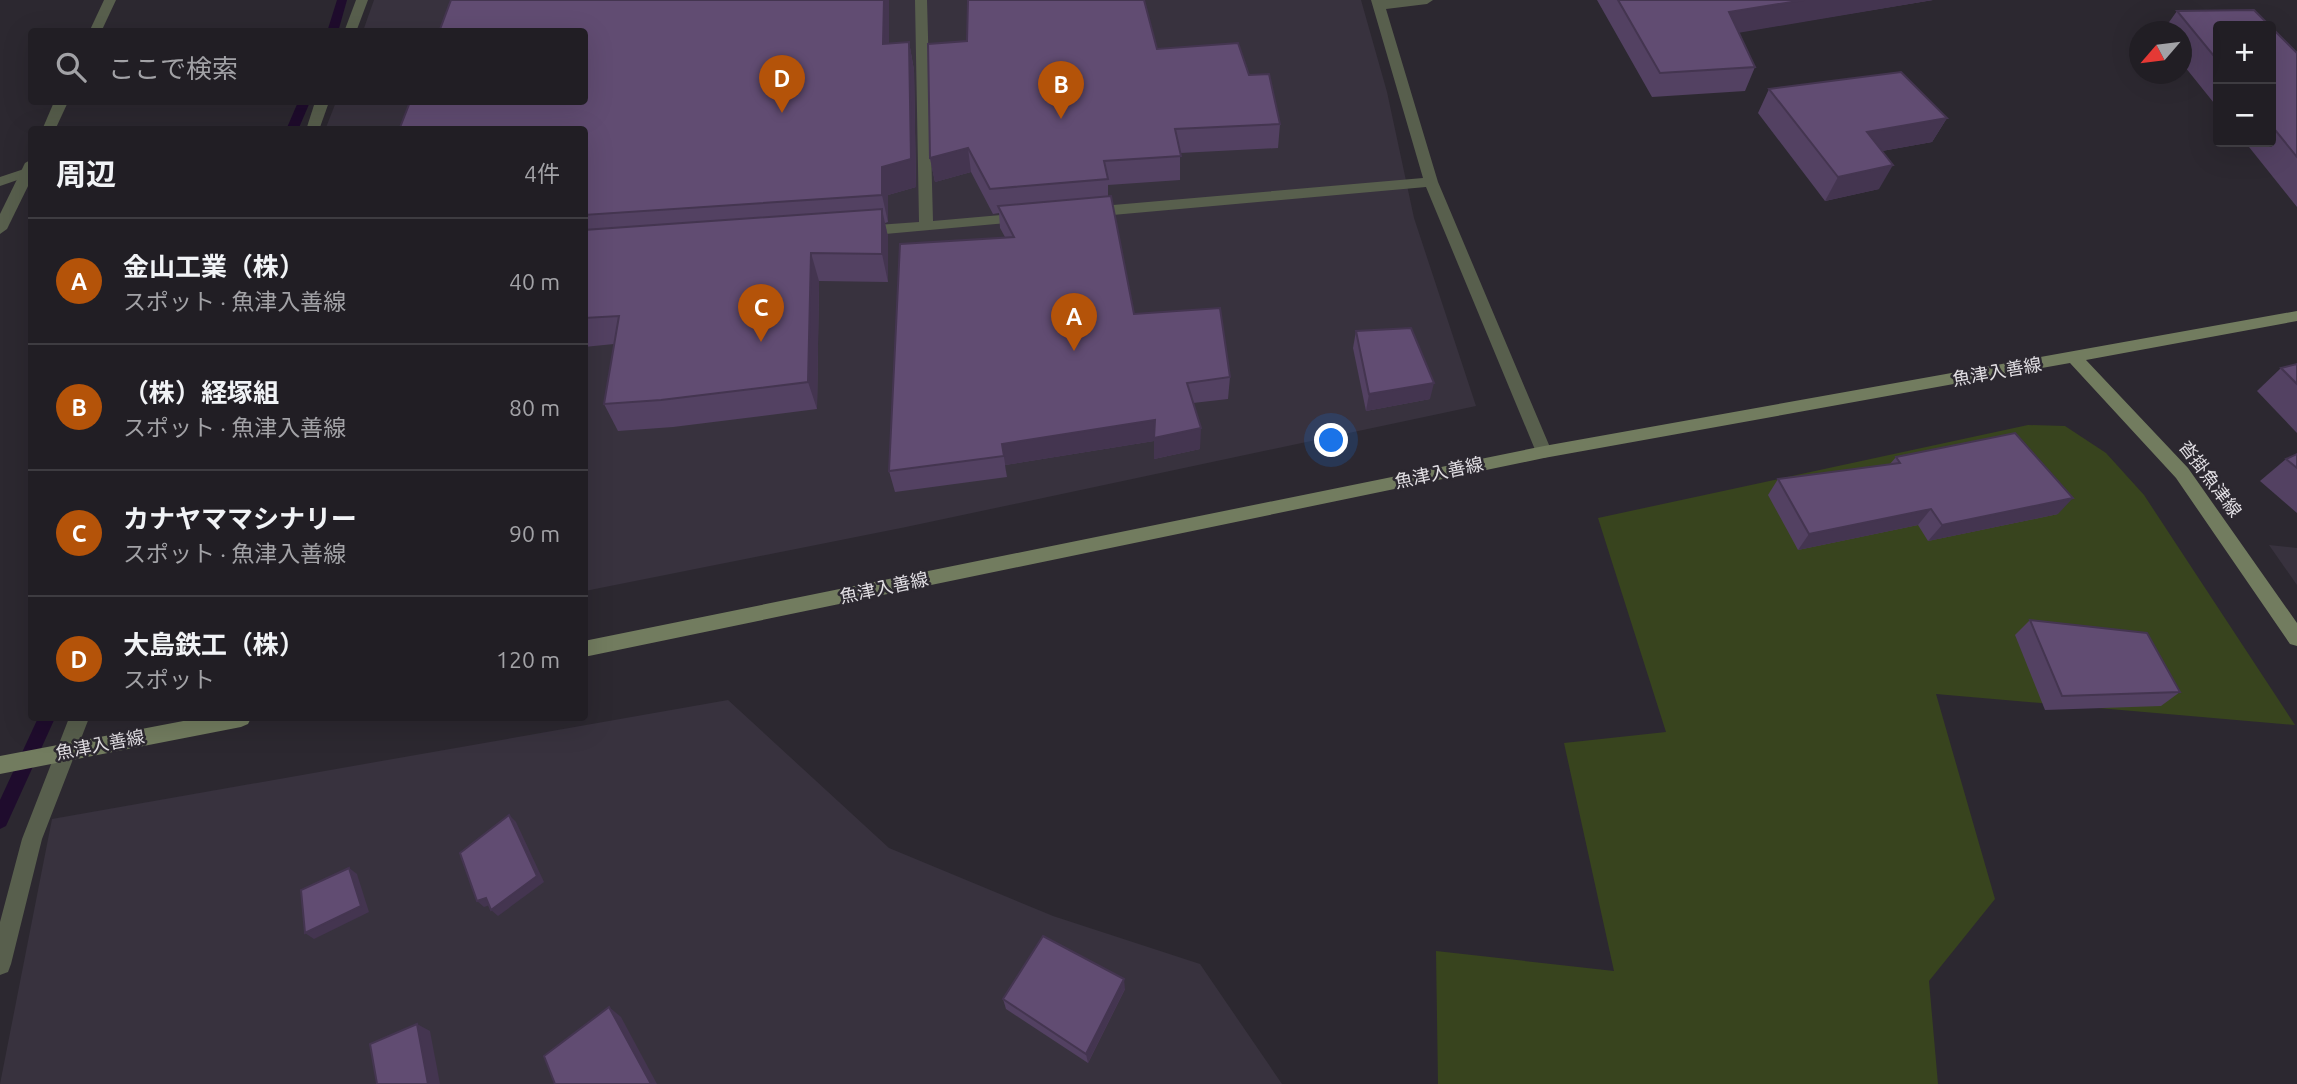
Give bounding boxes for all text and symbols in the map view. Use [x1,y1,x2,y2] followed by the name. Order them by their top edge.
[2129,21,2192,84] north arrow
[2213,21,2276,147] map controls
[2213,21,2276,84] button: +
[28,28,588,105] search box
[52,48,90,86] icon: search
[108,54,238,83] text: ここで検索
[759,55,805,113] pin: D
[1038,61,1084,119] pin: B
[2213,84,2276,147] button: −
[56,157,116,191] text: 周辺
[524,161,560,186] text: 4件
[123,252,305,281] text: 金山工業（株）
[71,269,87,294] text: A
[509,269,560,294] text: 40 m
[738,284,784,342] pin: C
[123,289,346,314] text: スポット · 魚津入善線
[1051,293,1097,351] pin: A
[1951,353,2043,389] street label: 魚津入善線
[123,378,279,407] text: （株）経塚組
[71,395,87,420] text: B
[509,395,560,420] text: 80 m
[123,415,346,440] text: スポット · 魚津入善線
[1314,423,1348,457] your location
[2176,436,2246,520] street label: 沓掛魚津線
[1393,453,1485,491] street label: 魚津入善線
[123,504,357,533] text: カナヤママシナリー
[72,521,86,546] text: C
[509,521,560,546] text: 90 m
[123,541,346,566] text: スポット · 魚津入善線
[838,568,930,606] street label: 魚津入善線
[123,630,305,659] text: 大島鉄工（株）
[71,647,87,672] text: D
[496,647,560,672] text: 120 m
[123,667,215,692] text: スポット
[54,726,146,762] street label: 魚津入善線

